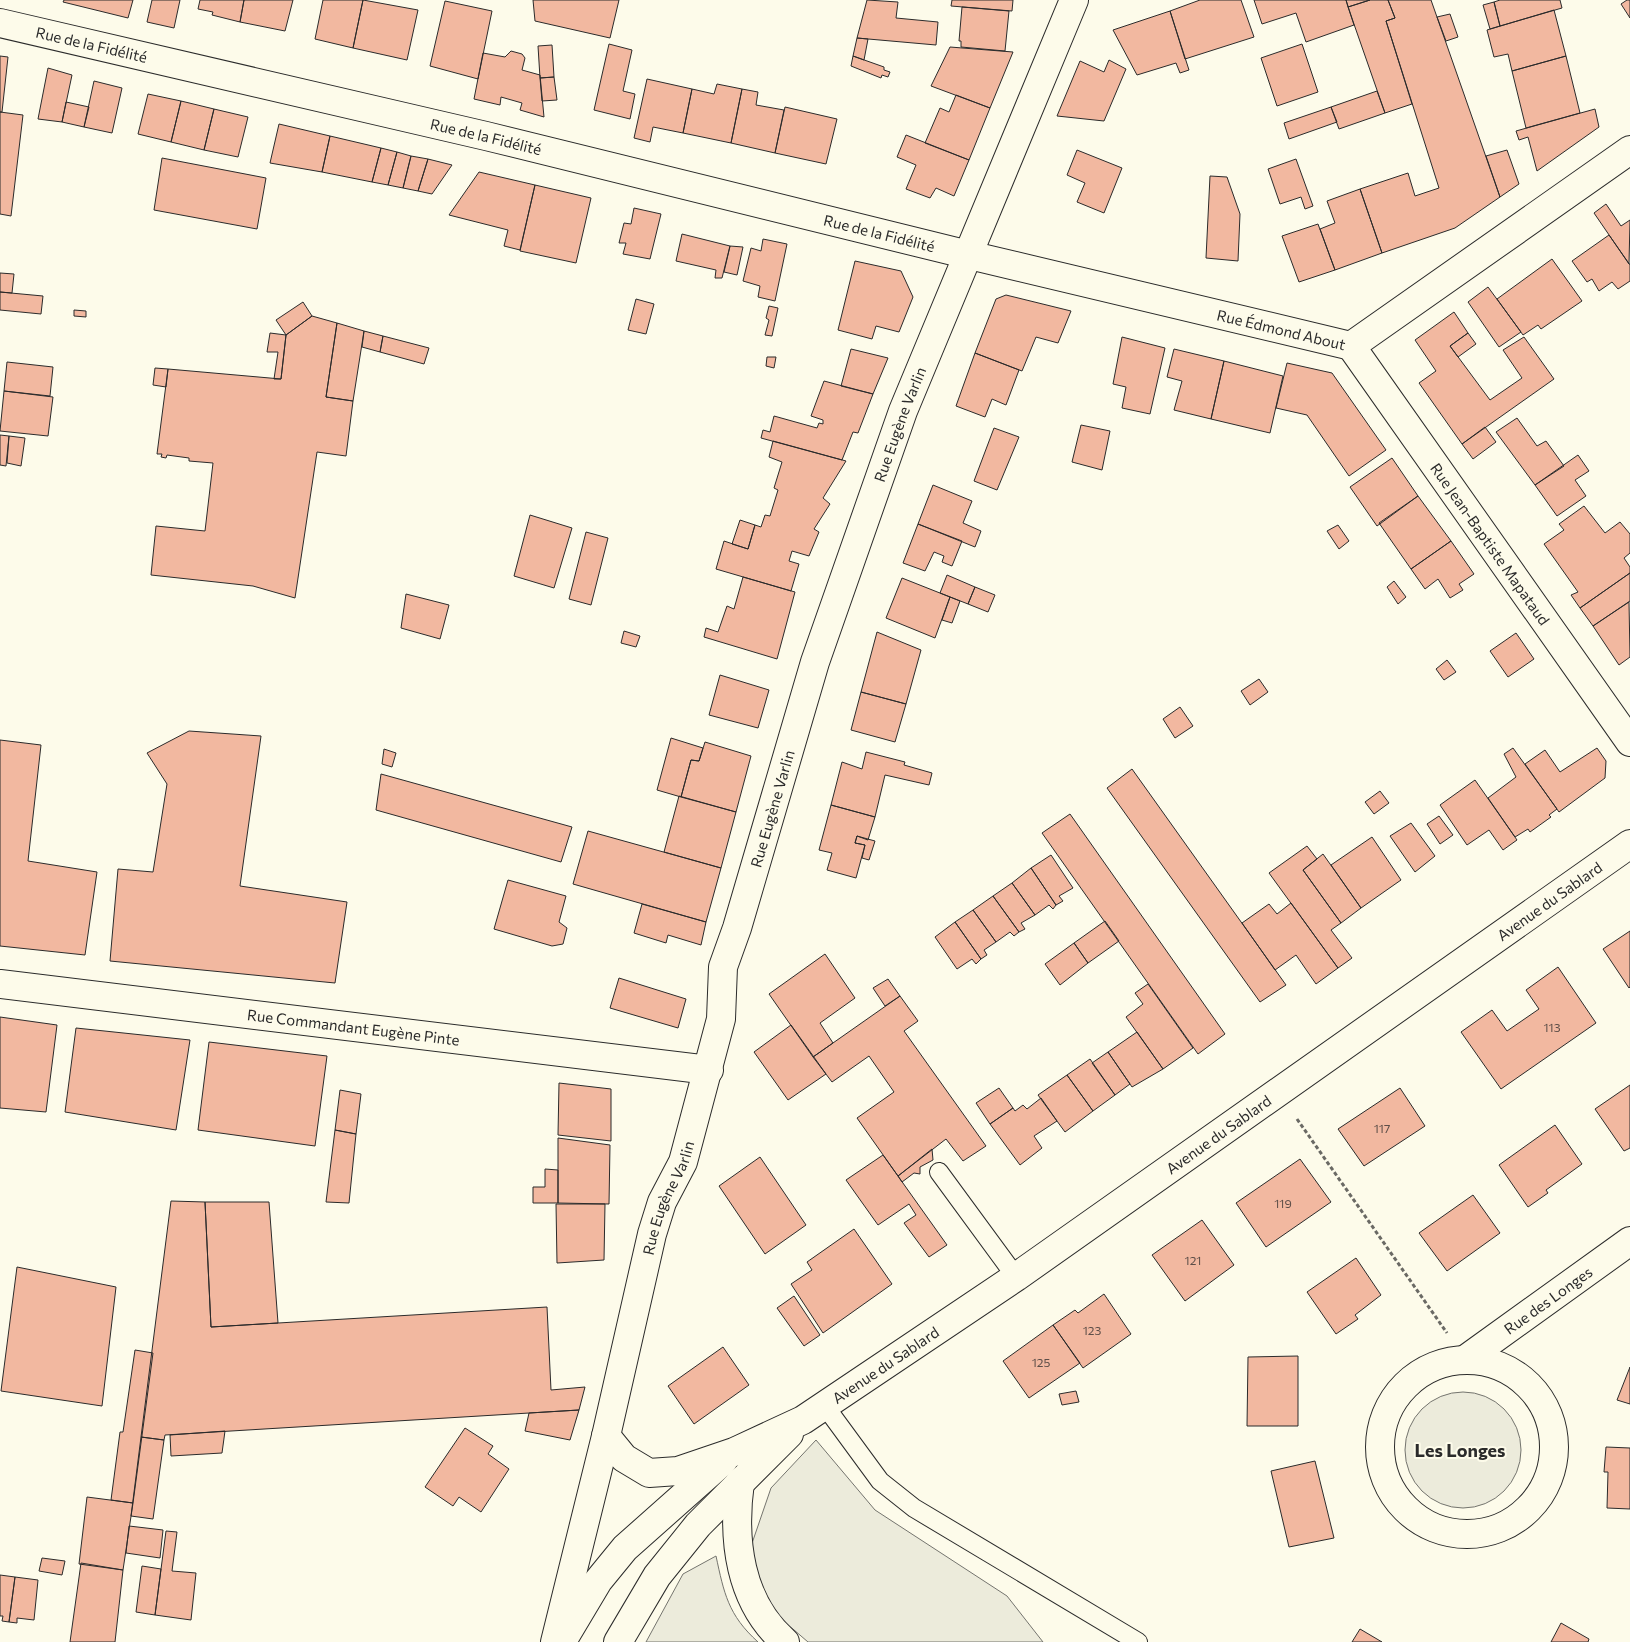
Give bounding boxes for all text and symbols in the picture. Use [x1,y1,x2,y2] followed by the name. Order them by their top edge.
[34,23,149,66] street label: Rue de la Fidélité
[429,114,544,158] street label: Rue de la Fidélité
[822,211,937,255] street label: Rue de la Fidélité
[1215,305,1347,353] street label: Rue Édmond About
[870,364,929,484] street label: Rue Eugène Varlin
[1427,459,1554,628] street label: Rue Jean-Baptiste Mapataud
[746,748,798,869] street label: Rue Eugène Varlin
[1493,858,1605,944] street label: Avenue du Sablard
[246,1005,461,1049] street label: Rue Commandant Eugène Pinte
[1543,1020,1561,1034] house number: 113
[1162,1091,1274,1178] street label: Avenue du Sablard
[1374,1121,1390,1135] house number: 117
[639,1139,697,1257] street label: Rue Eugène Varlin
[1274,1196,1292,1210] house number: 119
[1185,1253,1201,1267] house number: 121
[1500,1262,1596,1338] street label: Rue des Longes
[829,1323,942,1407] street label: Avenue du Sablard
[1083,1323,1101,1337] house number: 123
[1032,1355,1050,1369] house number: 125
[1415,1439,1505,1461] district label: Les Longes

